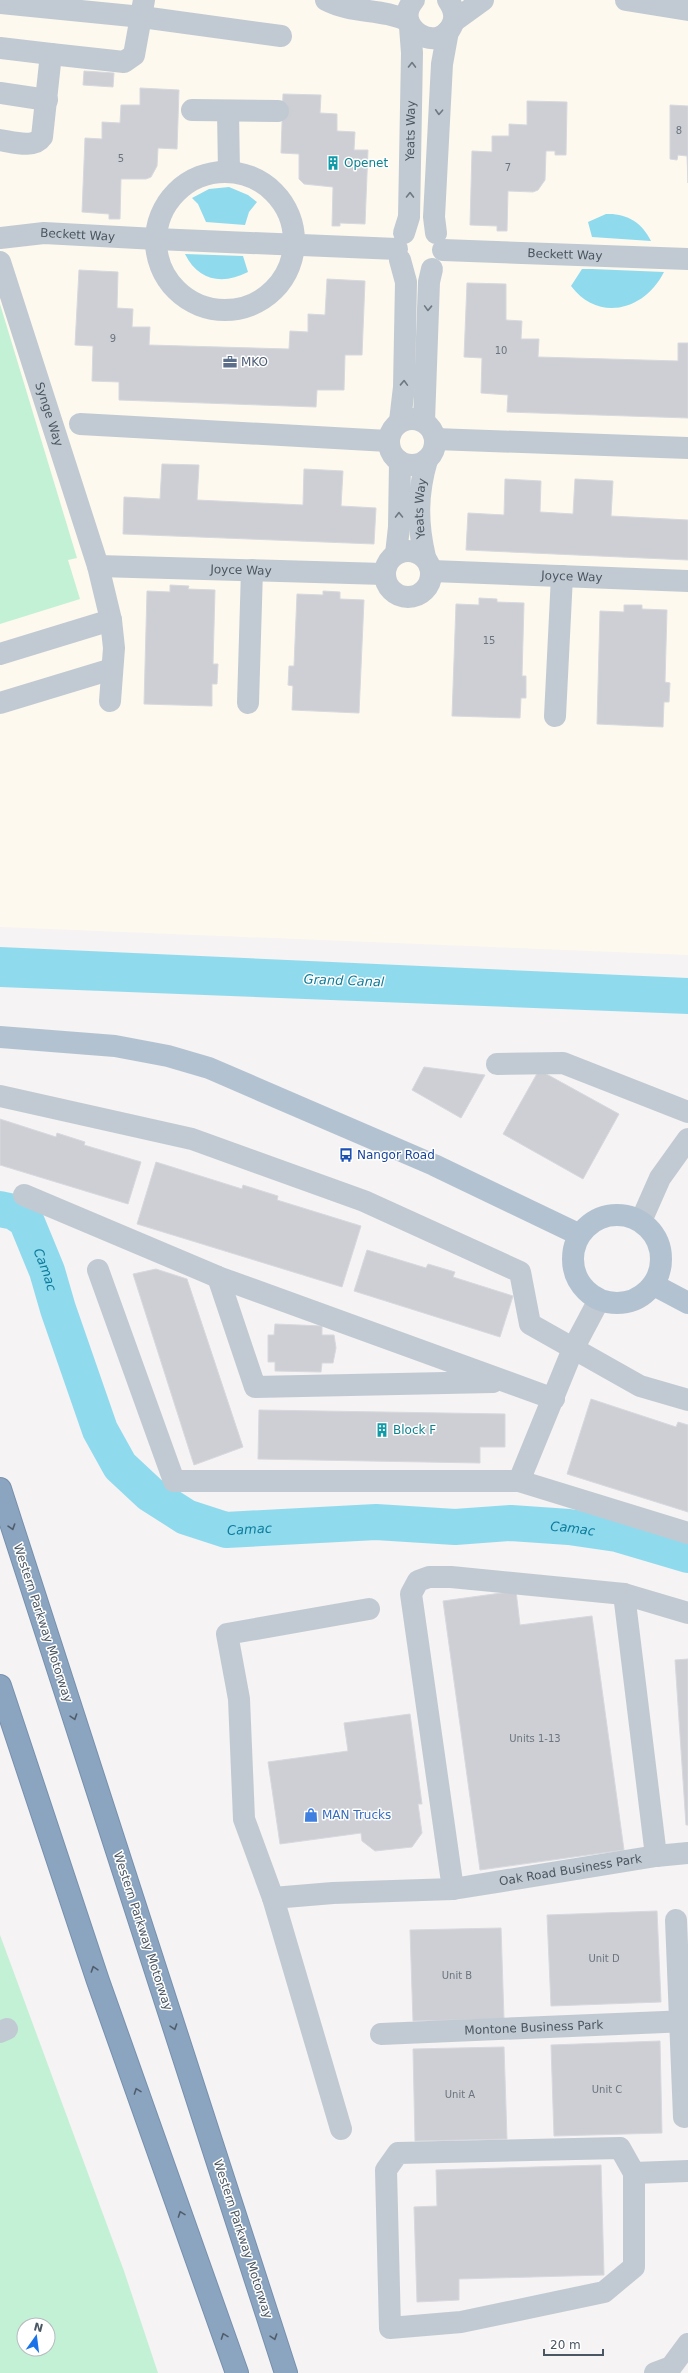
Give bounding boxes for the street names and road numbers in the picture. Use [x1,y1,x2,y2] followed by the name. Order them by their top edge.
[403,100,418,162] street label: Yeats Way
[40,226,115,244] street label: Beckett Way
[527,246,603,263] street label: Beckett Way
[32,380,66,448] street label: Synge Way
[412,477,429,541] street label: Yeats Way
[209,562,272,578] street label: Joyce Way
[540,568,603,585] street label: Joyce Way
[11,1542,75,1704] street label: Western Parkway Motorway
[111,1850,175,2012] street label: Western Parkway Motorway
[498,1851,643,1888] street label: Oak Road Business Park
[464,2018,604,2037] street label: Montone Business Park
[211,2158,275,2320] street label: Western Parkway Motorway

